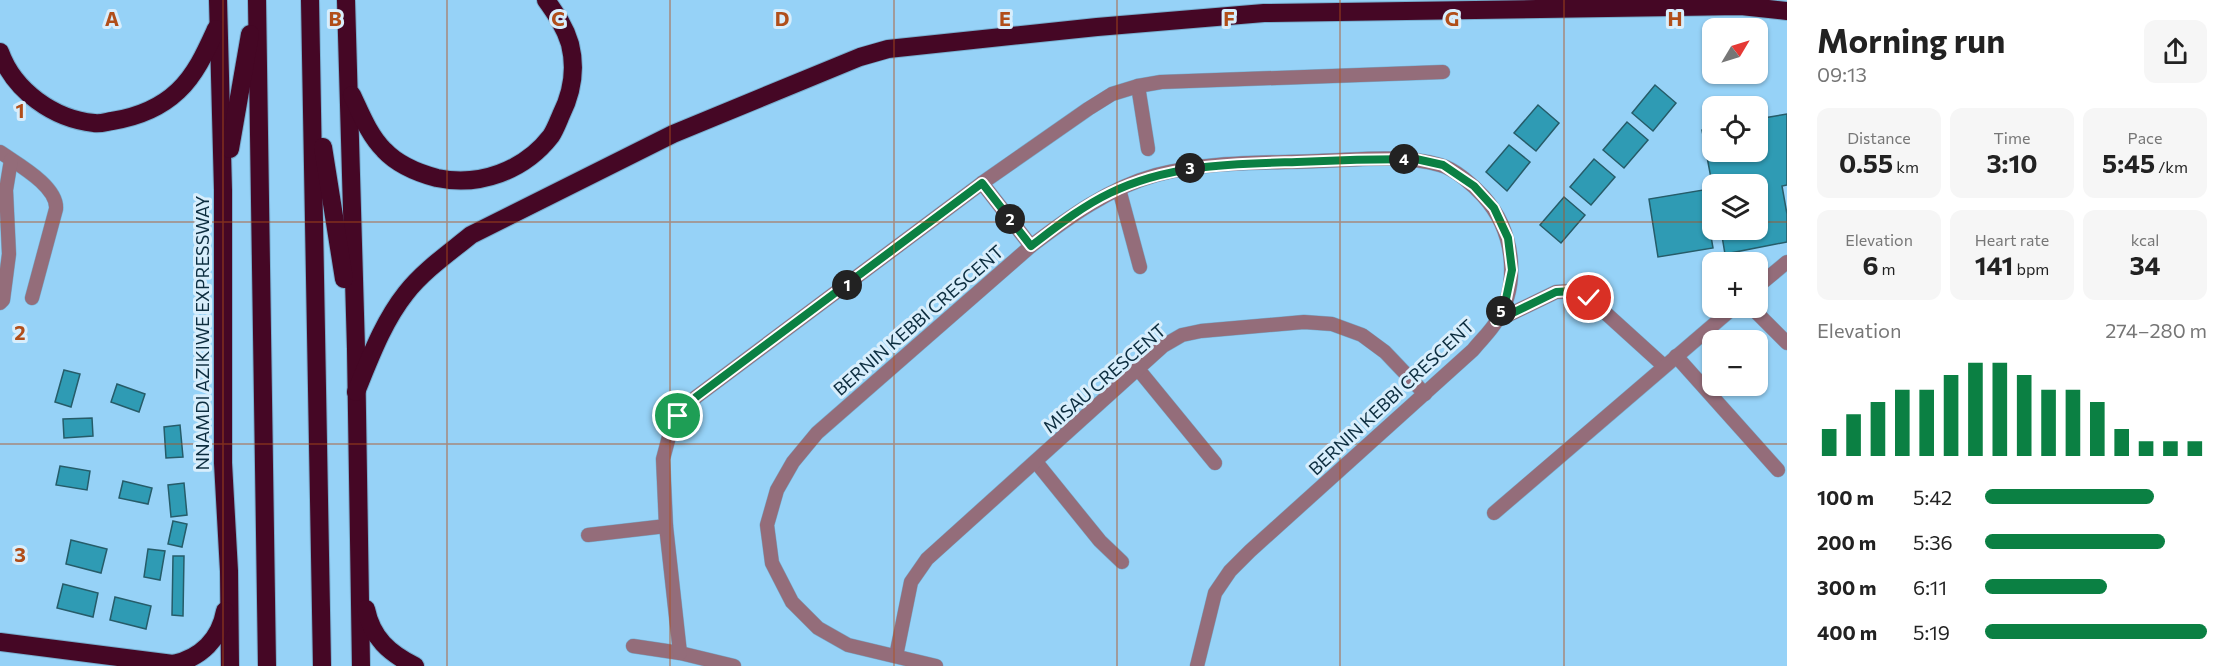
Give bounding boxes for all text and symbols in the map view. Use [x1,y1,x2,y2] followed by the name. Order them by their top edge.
[105,6,119,30] text: A
[328,6,342,30] text: B
[551,6,565,30] text: C
[775,6,789,30] text: D
[999,6,1011,30] text: E
[1223,6,1235,30] text: F
[1445,6,1459,30] text: G
[1668,6,1683,30] text: H
[1702,18,1768,84] north arrow
[1702,18,1768,396] map controls
[1817,19,2005,60] text: Morning run
[2144,20,2207,83] button: share
[1817,62,1867,86] text: 09:13
[1702,96,1768,162] button: locate
[15,98,25,122] text: 1
[1847,128,1911,147] text: Distance
[1994,128,2030,147] text: Time
[2128,128,2162,147] text: Pace
[1389,144,1419,174] pin: 4
[1839,147,1893,178] text: 0.55
[1986,147,2038,178] text: 3:10
[2102,147,2155,178] text: 5:45
[1399,149,1409,168] text: 4
[1175,153,1205,183] pin: 3
[1893,157,1919,176] text: km
[2155,157,2188,176] text: /km
[1185,158,1195,177] text: 3
[1702,174,1768,240] button: layers
[191,195,213,470] street label: NNAMDI AZIKIWE EXPRESSWAY
[995,204,1025,234] pin: 2
[1005,209,1015,228] text: 2
[1845,230,1913,249] text: Elevation
[1975,230,2049,249] text: Heart rate
[2131,230,2159,249] text: kcal
[828,240,1008,400] street label: BERNIN KEBBI CRESCENT
[1862,249,1879,280] text: 6
[1975,249,2013,280] text: 141
[2129,249,2161,280] text: 34
[1702,252,1768,318] button: +
[1879,259,1896,278] text: m
[2013,259,2049,278] text: bpm
[832,270,862,300] pin: 1
[1563,272,1614,323] pin
[843,275,851,294] text: 1
[1572,281,1605,314] icon: check
[1486,296,1516,326] pin: 5
[1496,301,1506,320] text: 5
[1304,315,1478,479] street label: BERNIN KEBBI CRESCENT
[1817,318,1902,342] text: Elevation
[2105,318,2207,342] text: 274–280 m
[1038,319,1170,437] street label: MISAU CRESCENT
[14,320,26,344] text: 2
[1702,330,1768,396] button: −
[652,390,703,441] pin
[661,399,694,432] icon: arrive
[1817,485,1874,509] text: 100 m
[1913,485,1952,509] text: 5:42
[1817,530,1876,554] text: 200 m
[1913,530,1953,554] text: 5:36
[14,542,26,566] text: 3
[1817,575,1877,599] text: 300 m
[1913,575,1947,599] text: 6:11
[1817,620,1877,644] text: 400 m
[1913,620,1950,644] text: 5:19

